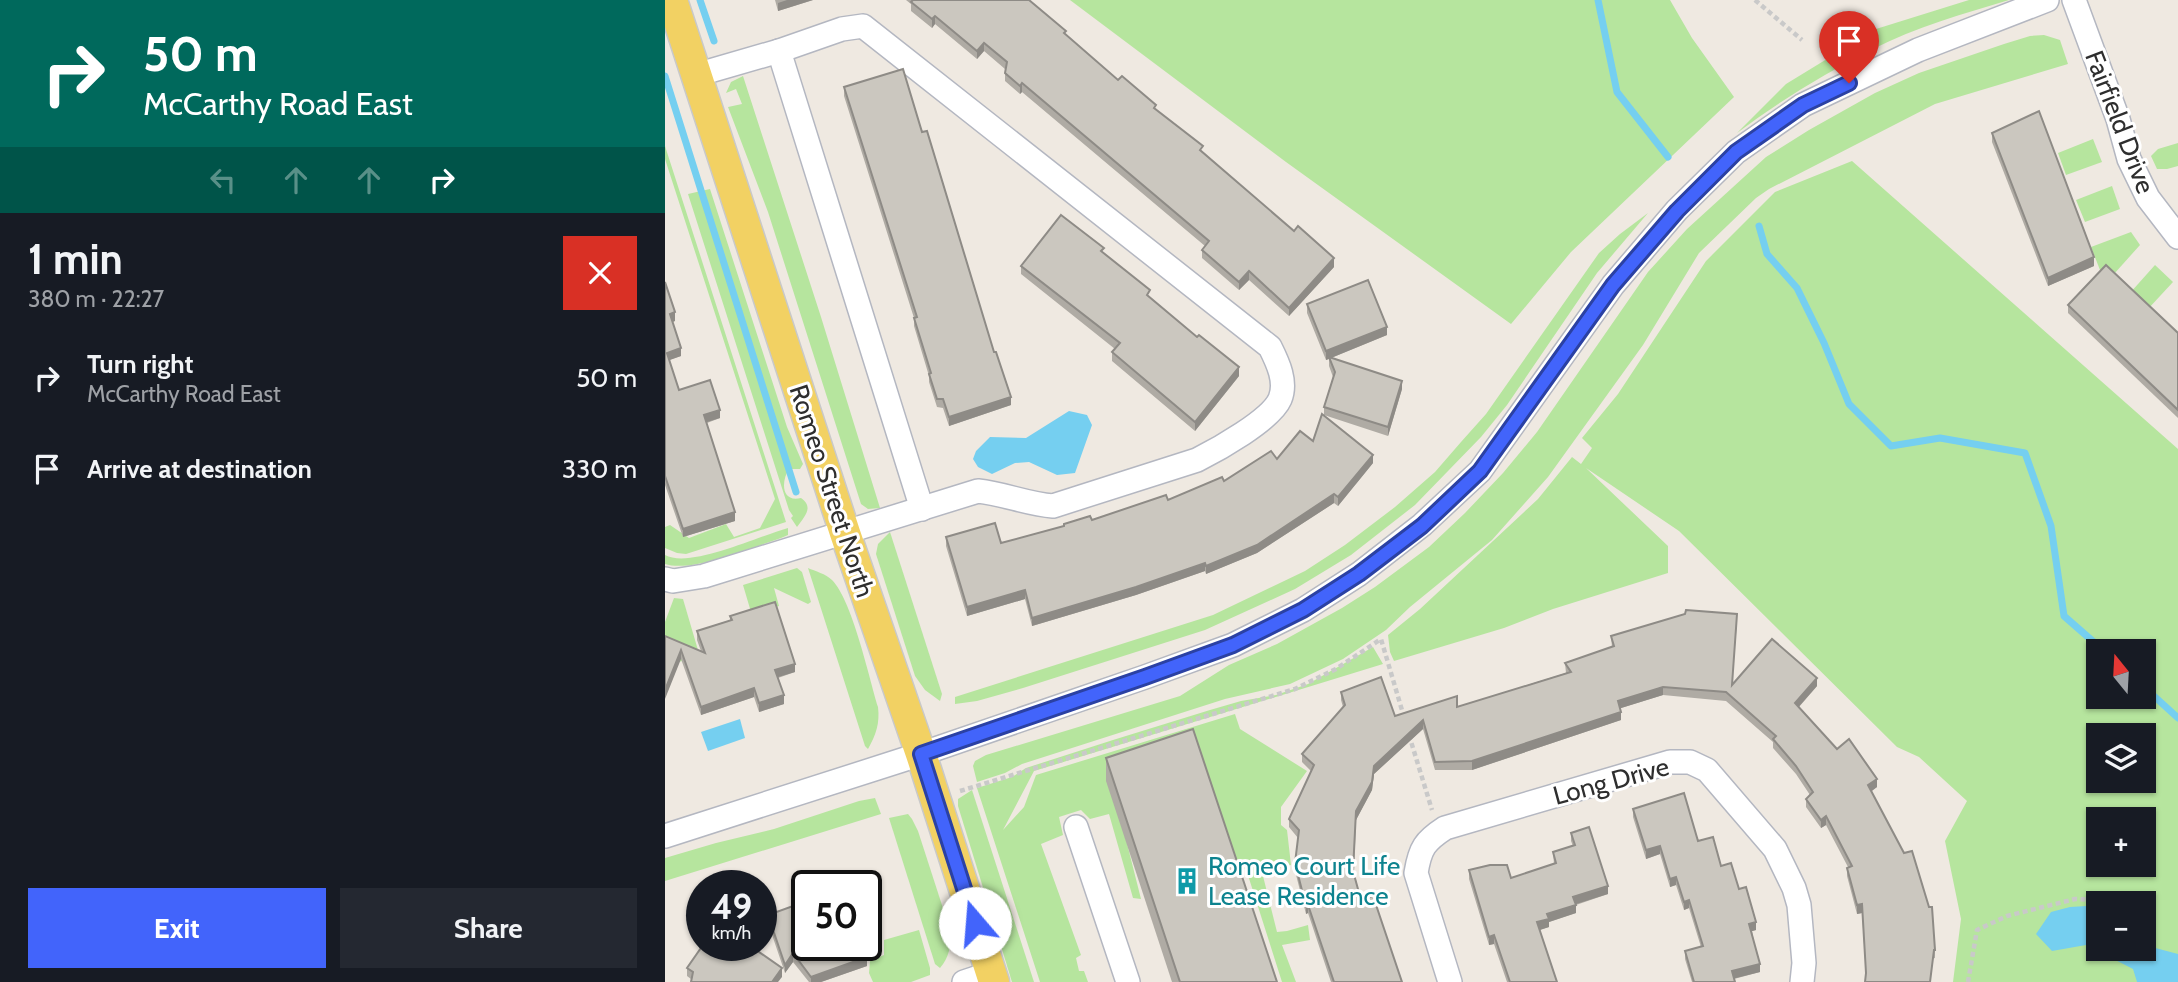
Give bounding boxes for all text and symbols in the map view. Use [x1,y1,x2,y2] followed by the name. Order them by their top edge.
[1819,11,1879,83] pin
[1830,22,1868,60] icon: arrive
[143,24,258,83] text: 50 m
[28,28,119,119] icon: right
[2078,46,2162,198] street label: Fairfield Drive
[143,84,413,123] text: McCarthy Road East
[204,161,242,199] icon: left
[277,161,315,199] icon: ahead
[350,161,388,199] icon: ahead
[423,161,461,199] icon: right
[28,233,123,285] text: 1 min
[563,236,637,310] button: close
[28,285,164,313] text: 380 m · 22:27
[87,348,193,380] text: Turn right
[28,359,66,397] icon: right
[576,362,637,394] text: 50 m
[87,380,281,408] text: McCarthy Road East
[783,381,881,601] street label: Romeo Street North
[28,450,66,488] icon: arrive
[87,453,312,485] text: Arrive at destination
[562,453,637,485] text: 330 m
[2086,639,2156,709] north arrow
[2086,639,2156,961] map controls
[2086,723,2156,793] button: layers
[1550,750,1672,812] street label: Long Drive
[2086,807,2156,877] button: +
[1208,850,1400,912] place label: Romeo Court Life Lease Residence
[1172,866,1202,896] building icon: Romeo Court Life Lease Residence
[791,870,882,961] speed limit sign: 50
[711,885,752,928] text: 49
[938,886,1012,960] position arrow
[28,888,326,968] button: Exit
[340,888,637,968] button: Share
[2086,891,2156,961] button: −
[712,922,751,944] text: km/h

